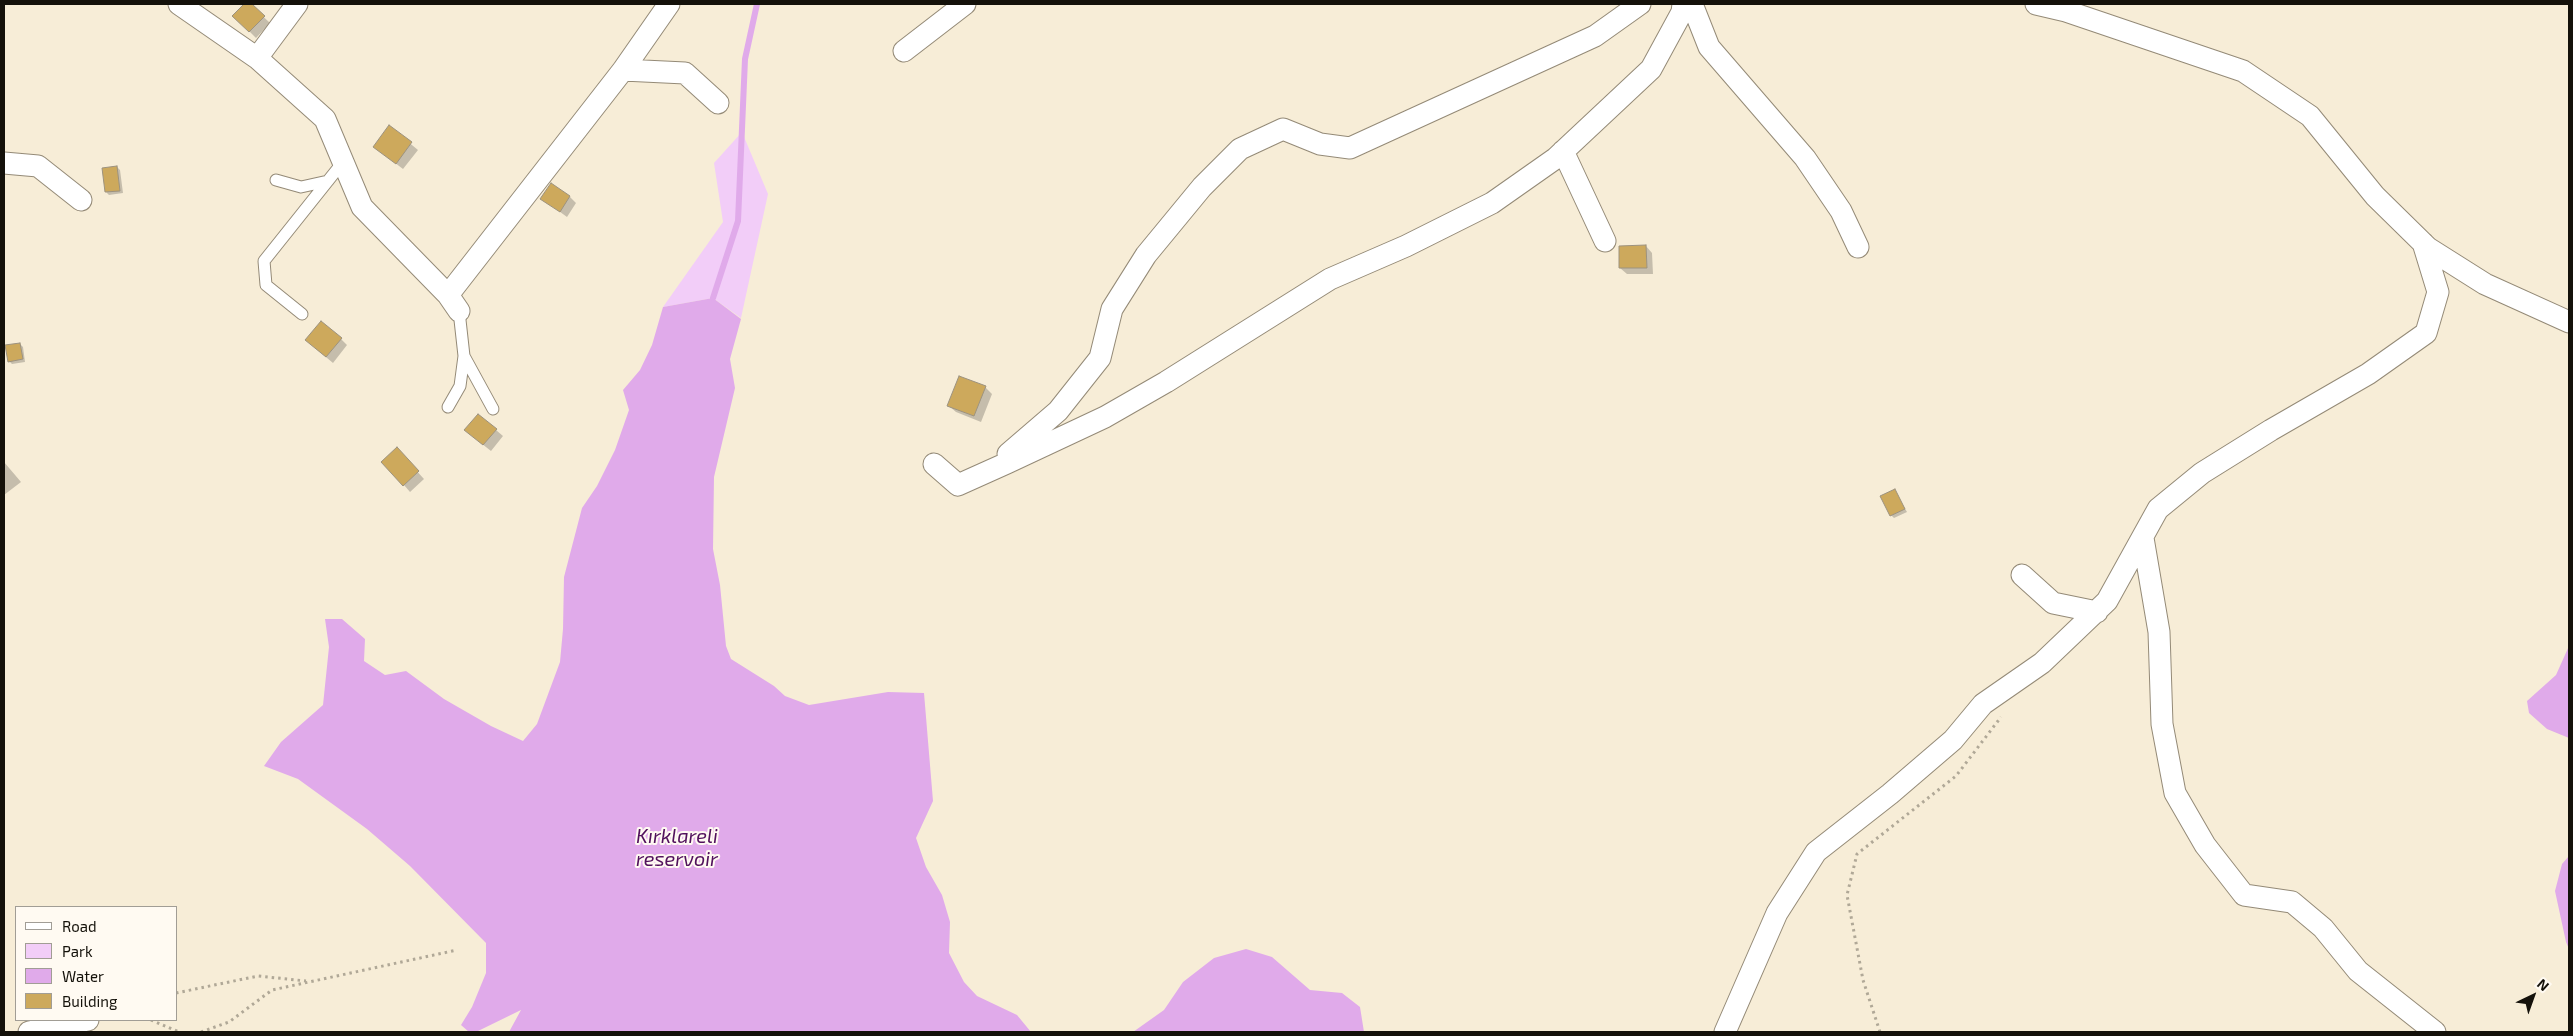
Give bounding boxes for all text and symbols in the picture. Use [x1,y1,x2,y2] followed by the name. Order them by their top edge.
[636,824,718,871] water label: Kırklareli reservoir
[15,906,178,1021] legend
[62,917,97,935] text: Road
[62,942,93,960] text: Park
[62,967,104,985] text: Water
[2508,971,2558,1021] north arrow
[2534,975,2553,994] text: N
[62,992,117,1010] text: Building

